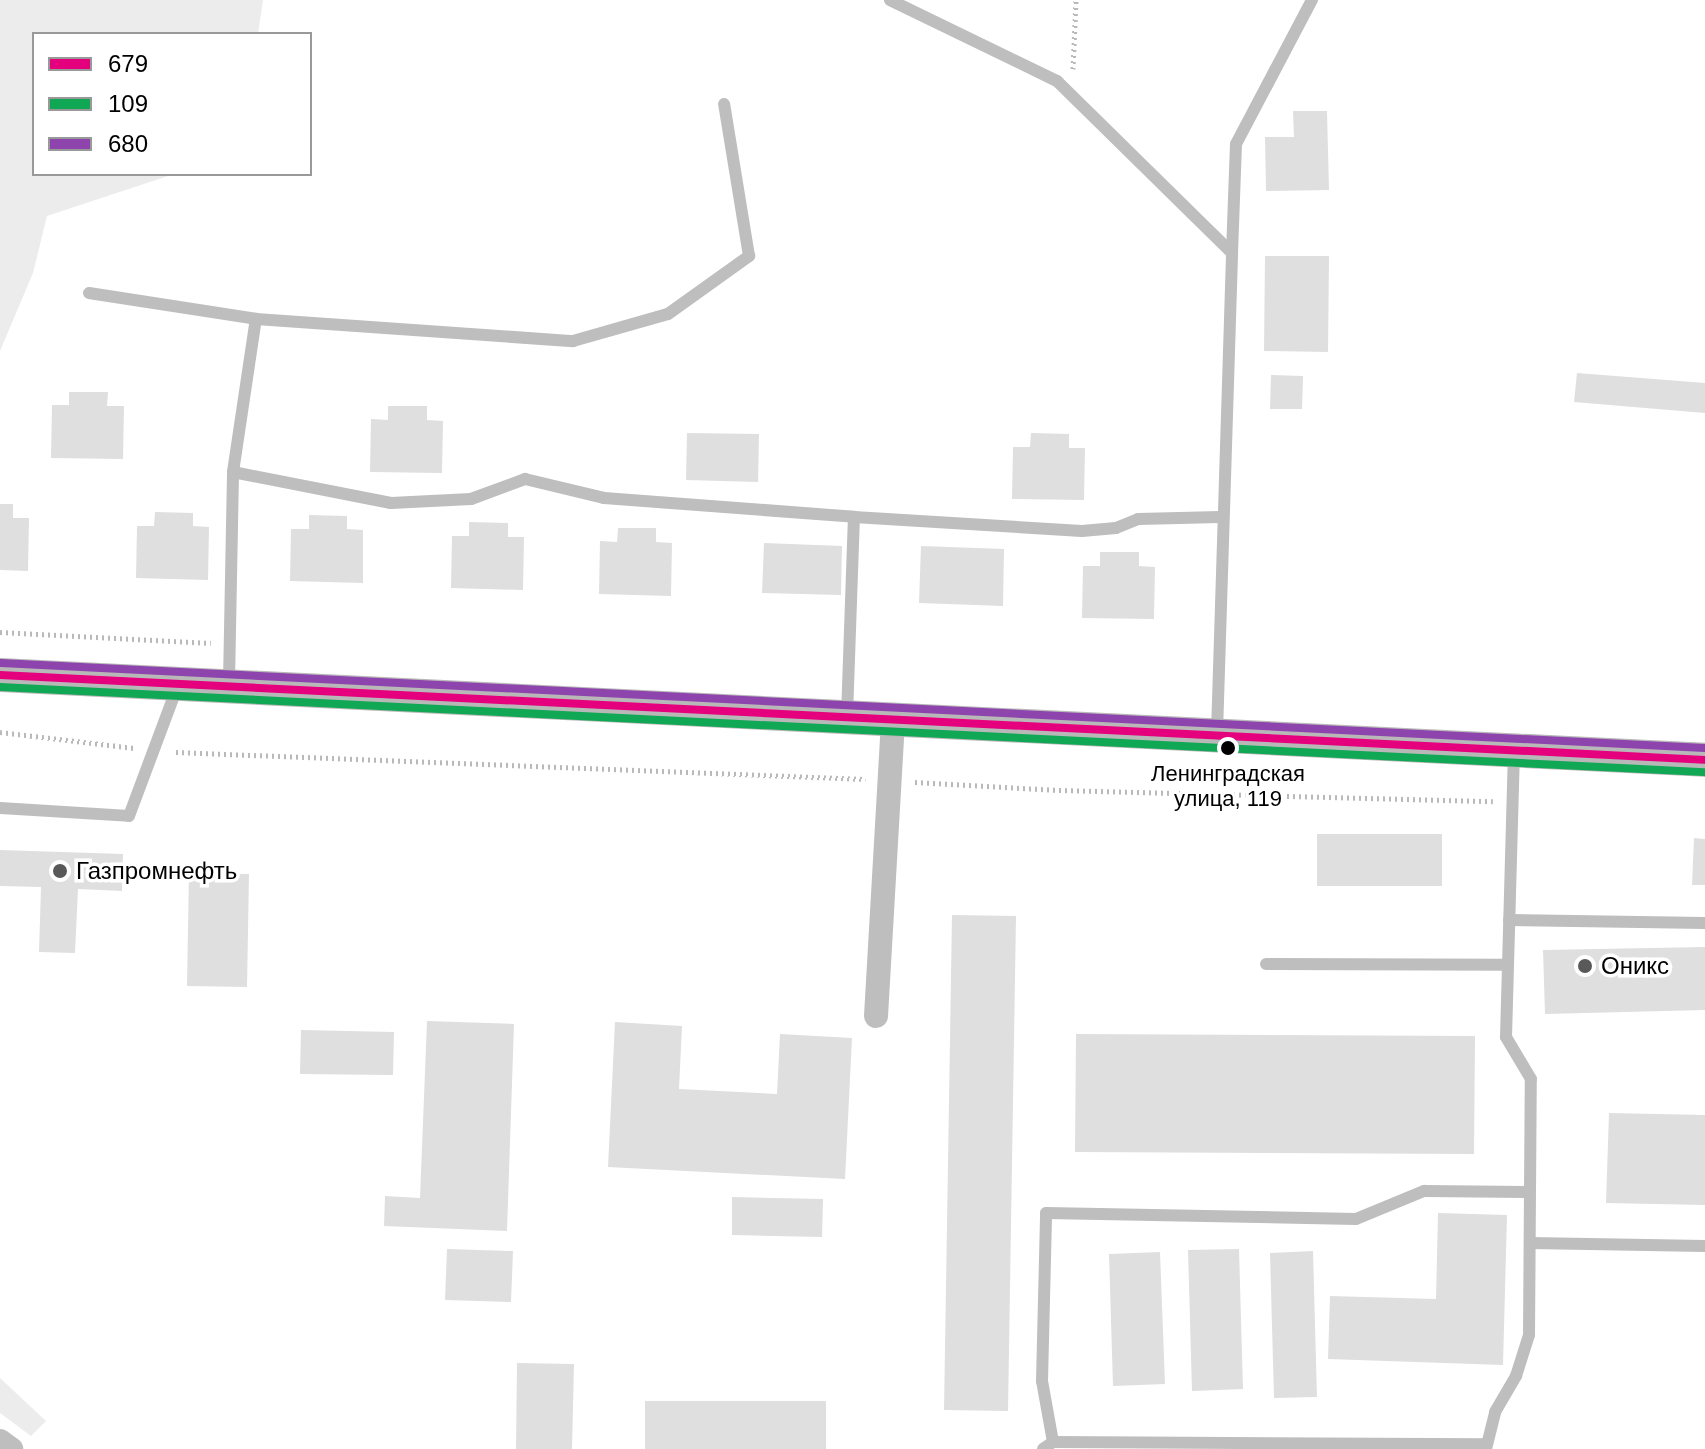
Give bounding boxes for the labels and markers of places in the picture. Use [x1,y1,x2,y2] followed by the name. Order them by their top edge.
[1220,740,1236,756] marker: Ленинградская улица, 119
[1151,760,1305,812] place label: Ленинградская улица, 119
[76,857,237,885] place label: Газпромнефть
[51,862,69,880] marker: Газпромнефть
[1601,952,1669,980] place label: Оникс
[1576,957,1594,975] marker: Оникс

